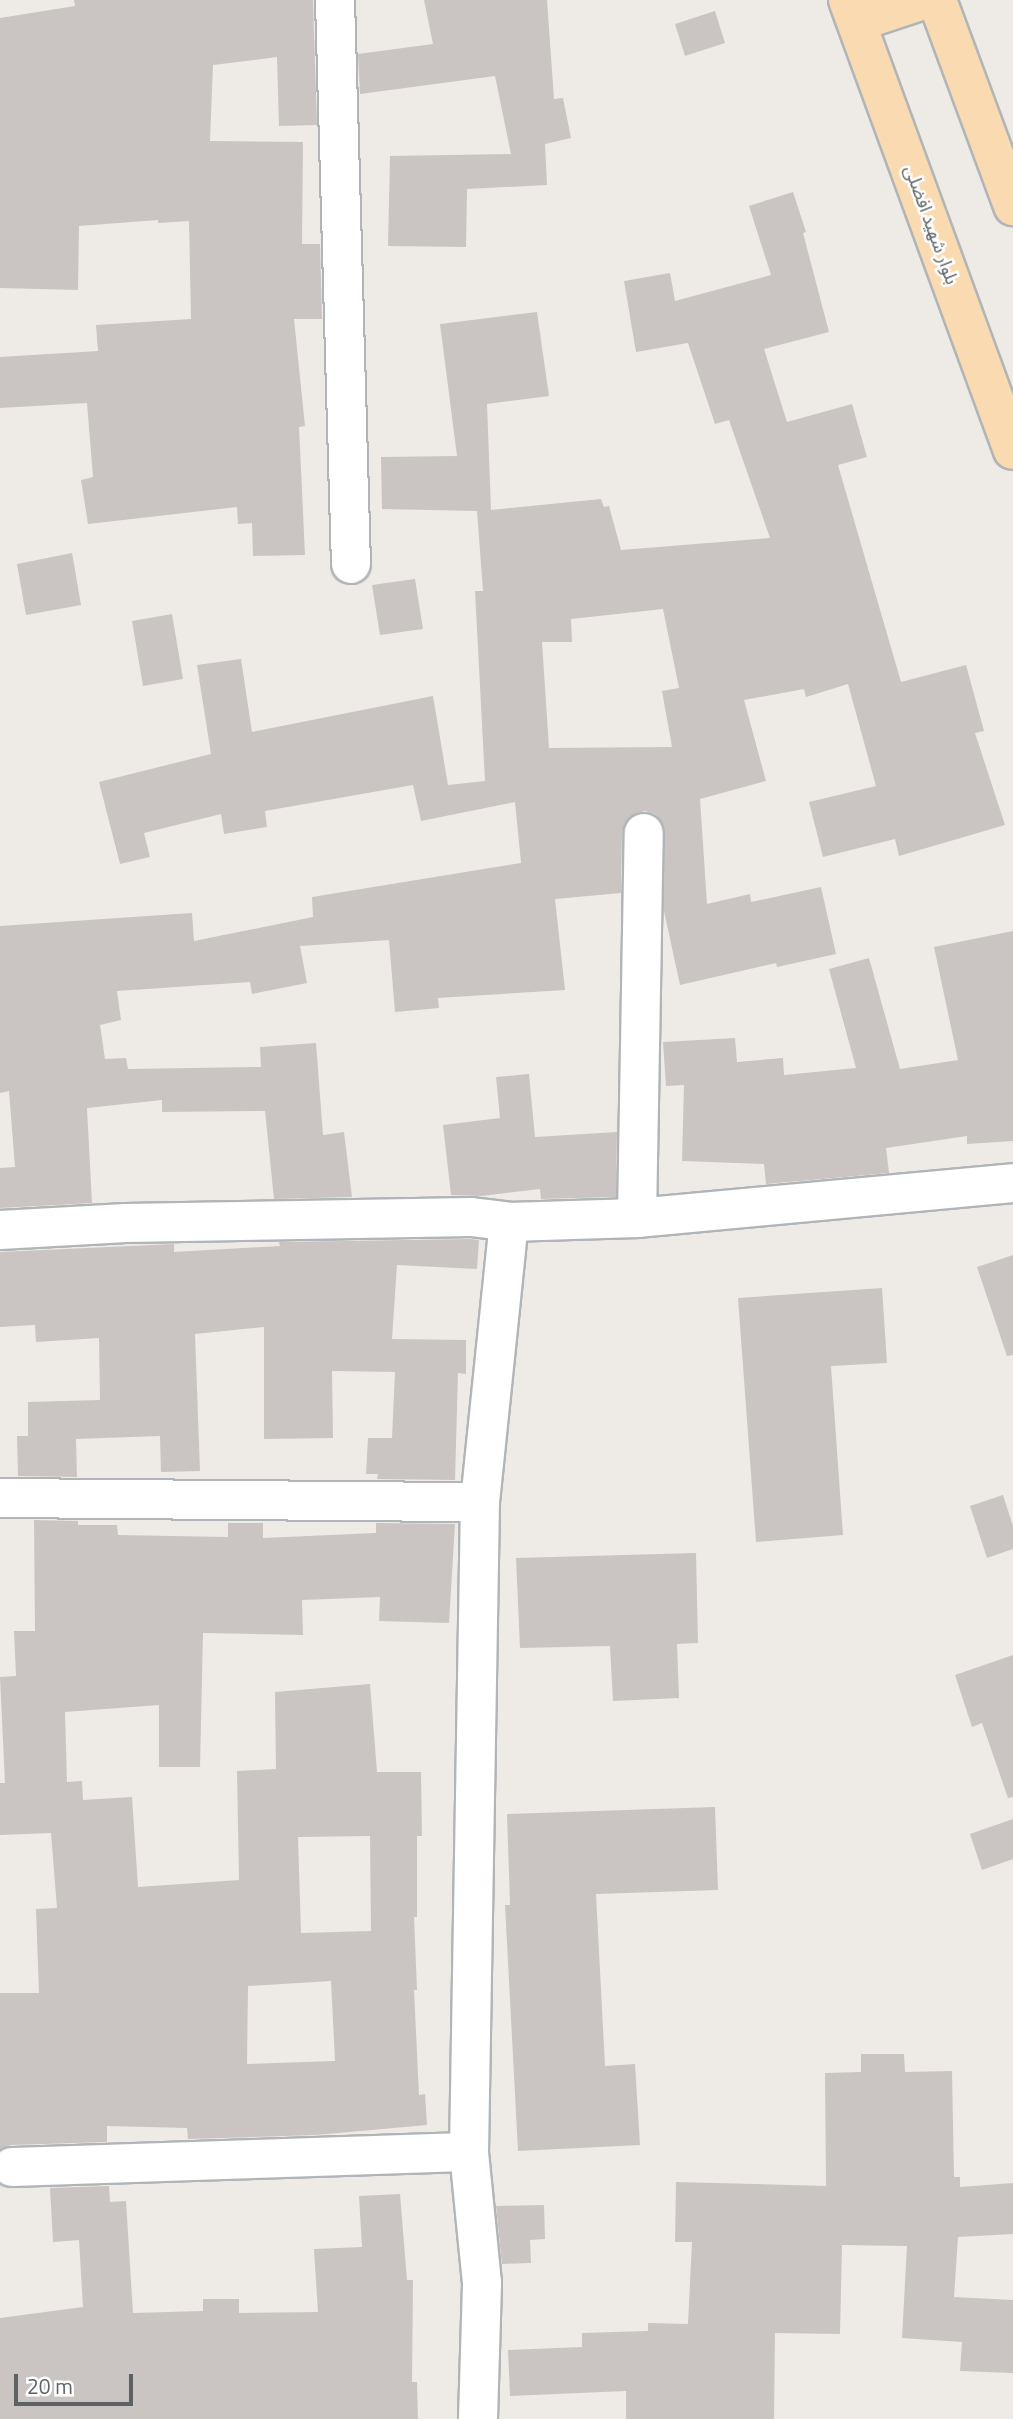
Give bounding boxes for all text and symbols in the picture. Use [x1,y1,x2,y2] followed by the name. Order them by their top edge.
[899,163,963,287] street label: بلوار شهید افضلی
[18,2360,136,2404] scale bar
[27,2370,73,2402] text: 20 m

